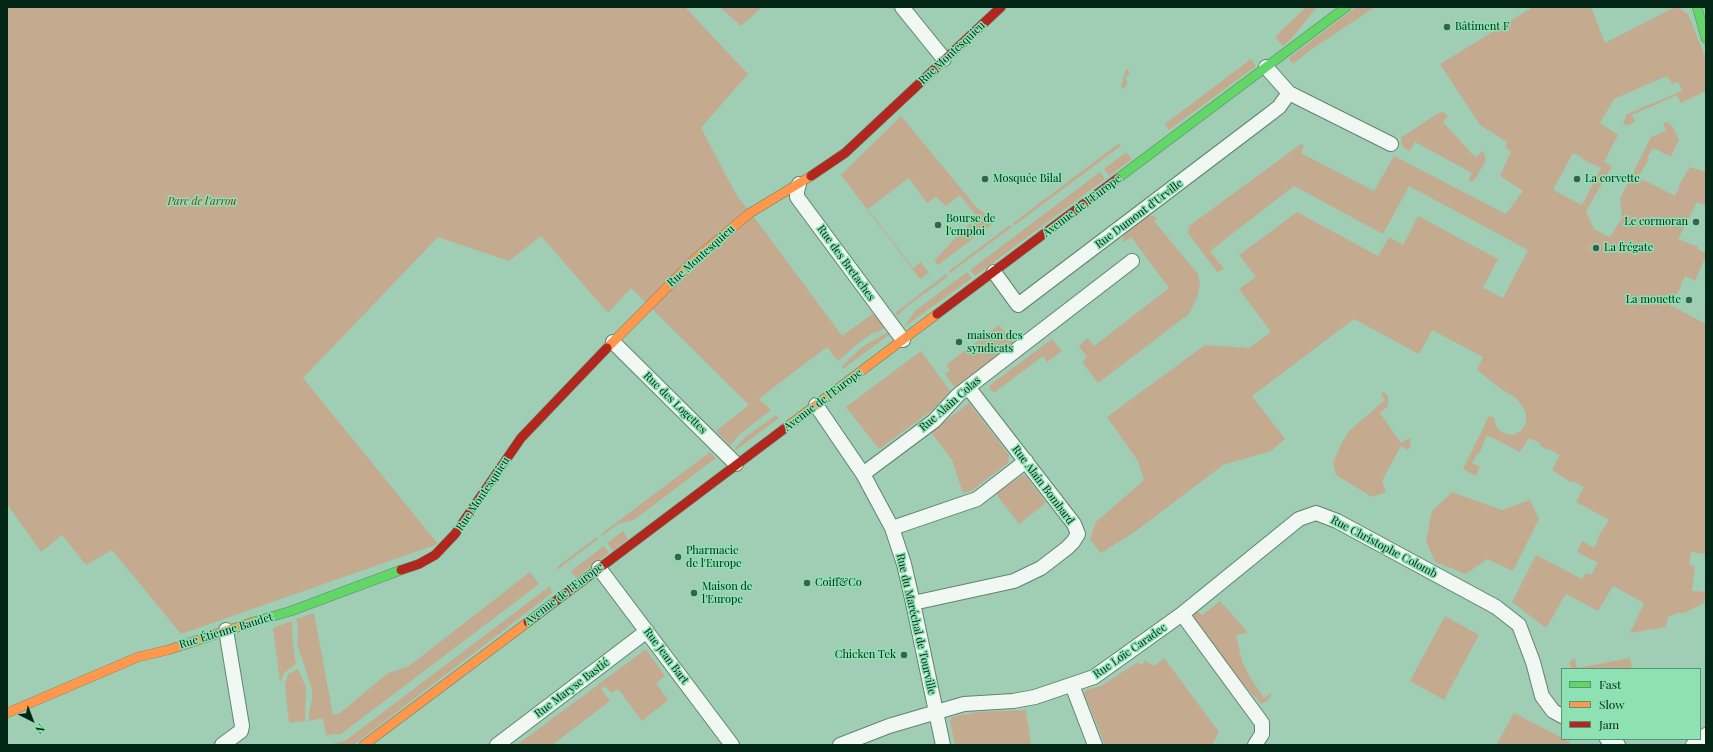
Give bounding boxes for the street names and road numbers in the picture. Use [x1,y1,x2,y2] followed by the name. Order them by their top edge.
[916,19,988,87] street label: Rue Montesquieu
[1040,172,1124,240] street label: Avenue de l'Europe
[1093,177,1185,251] street label: Rue Dumont d'Urville
[665,222,737,290] street label: Rue Montesquieu
[814,223,878,303] street label: Rue des Bretaches
[781,366,865,434] street label: Avenue de l'Europe
[641,369,709,437] street label: Rue des Logettes
[917,374,983,434] street label: Rue Alain Colas
[1009,443,1077,527] street label: Rue Alain Bombard
[453,455,513,533] street label: Rue Montesquieu
[1329,513,1439,581] street label: Rue Christophe Colomb
[893,552,939,696] street label: Rue du Maréchal de Tourville
[522,560,606,628] street label: Avenue de l'Europe
[178,610,274,652] street label: Rue Étienne Baudet
[1091,621,1169,681] street label: Rue Loïc Caradec
[641,625,691,687] street label: Rue Jean Bart
[532,656,612,720] street label: Rue Maryse Bastié

